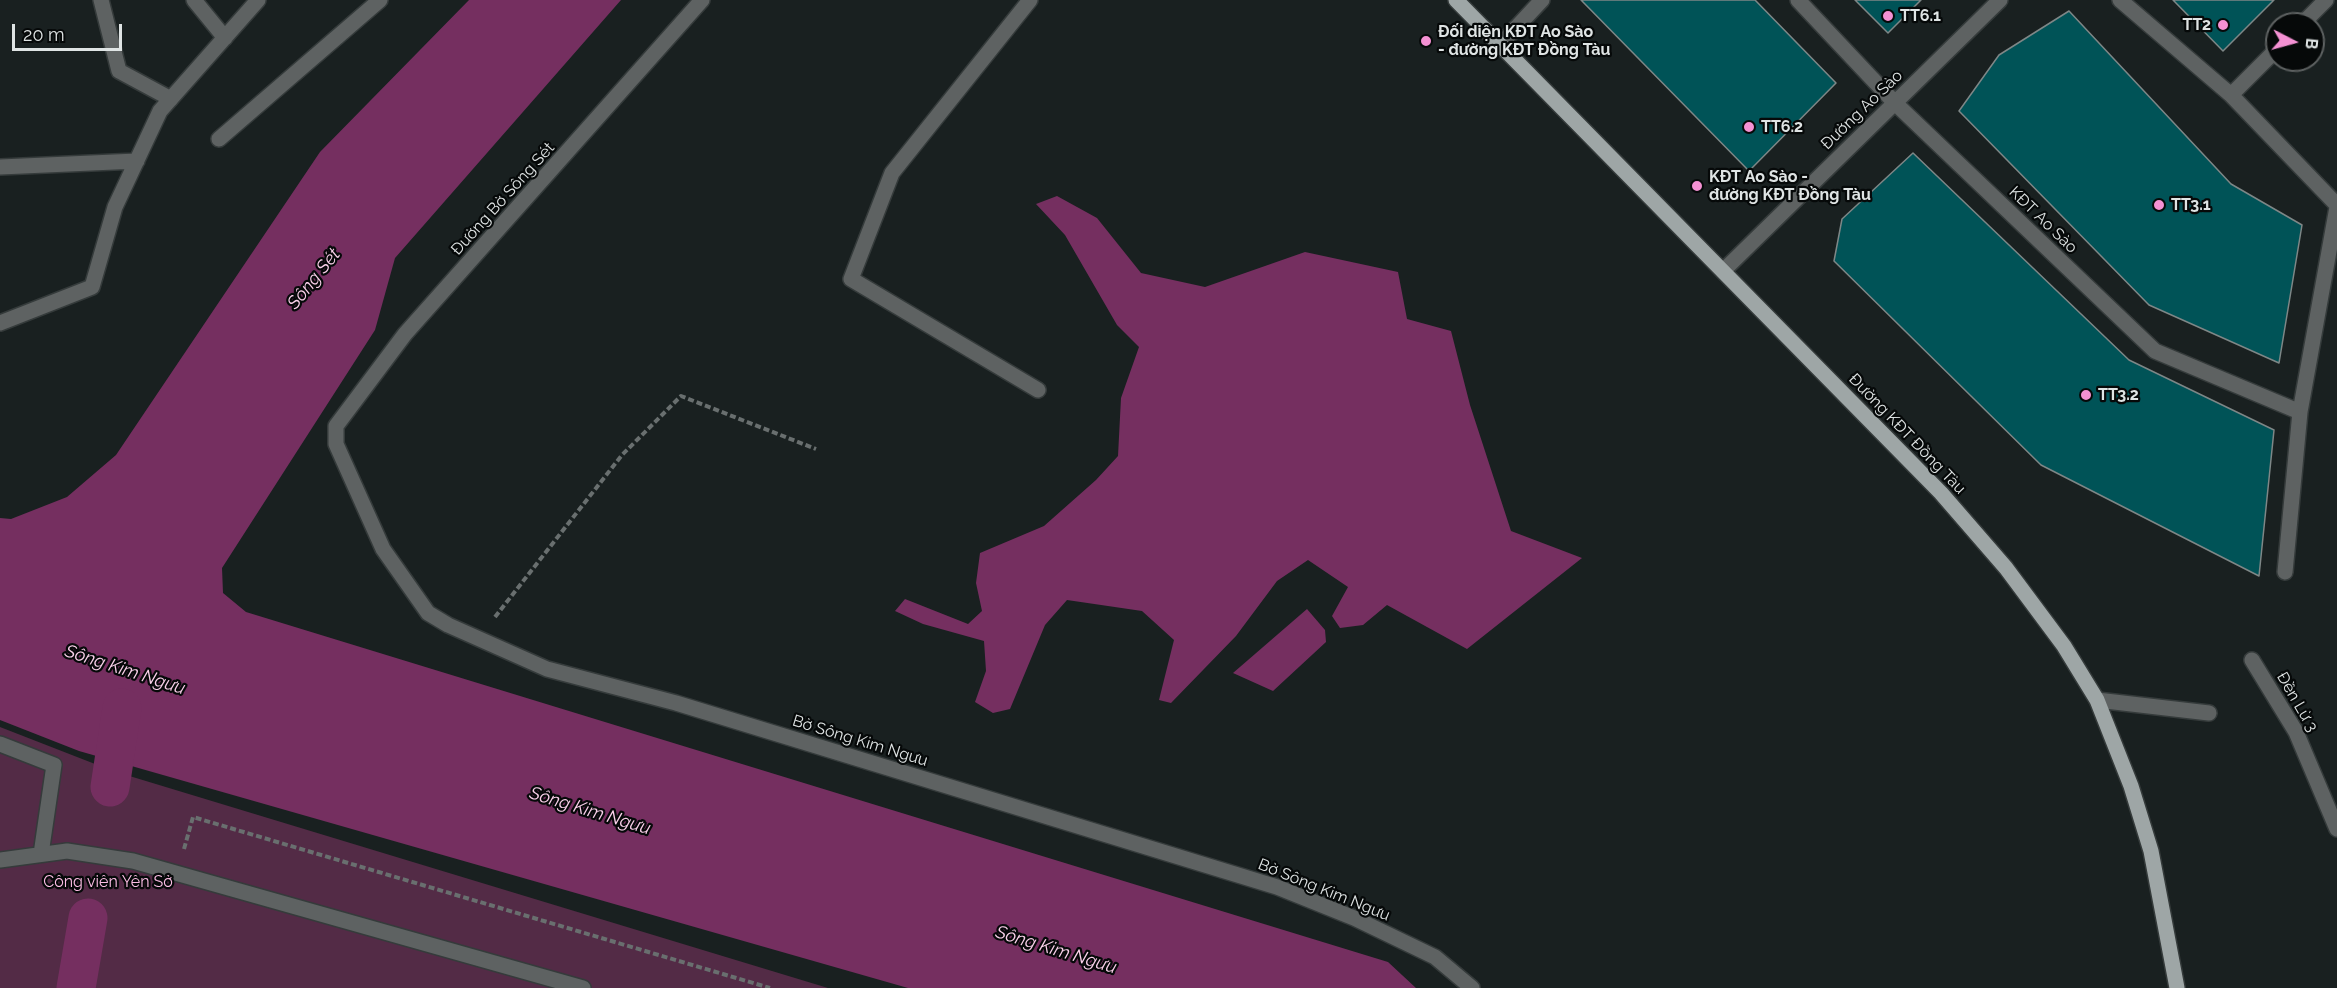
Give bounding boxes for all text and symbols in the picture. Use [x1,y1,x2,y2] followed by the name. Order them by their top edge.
[1900,6,1941,26] place label: TT6.1
[1881,9,1895,23] marker: TT6.1
[15,12,124,50] scale bar
[2265,12,2325,72] north arrow
[2183,15,2211,35] place label: TT2
[2216,18,2230,32] marker: TT2
[1438,22,1610,60] place label: Đối diện KĐT Ao Sào - đường KĐT Đồng Tàu
[23,24,65,45] text: 20 m
[1419,34,1433,48] marker: Đối diện KĐT Ao Sào - đường KĐT Đồng Tàu
[2301,37,2321,50] text: B
[1817,66,1907,154] street label: Đường Ao Sào
[1761,117,1803,137] place label: TT6.2
[1742,120,1756,134] marker: TT6.2
[447,139,559,259] street label: Đường Bờ Sông Sét
[1709,167,1871,205] place label: KĐT Ao Sào - đường KĐT Đồng Tàu
[1690,179,1704,193] marker: KĐT Ao Sào - đường KĐT Đồng Tàu
[2005,183,2081,257] street label: KĐT Ao Sào
[2171,195,2211,215] place label: TT3.1
[2152,198,2166,212] marker: TT3.1
[283,244,345,314] water label: Sông Sét
[1845,370,1969,498] street label: Đường KĐT Đồng Tàu
[2098,385,2139,405] place label: TT3.2
[2079,388,2093,402] marker: TT3.2
[62,640,188,700] water label: Sông Kim Ngưu
[2272,669,2322,735] street label: Đền Lừ 3
[790,711,930,771] street label: Bờ Sông Kim Ngưu
[527,782,653,840] water label: Sông Kim Ngưu
[1255,855,1393,925] street label: Bờ Sông Kim Ngưu
[43,872,173,892] park label: Công viên Yên Sở
[993,921,1119,979] water label: Sông Kim Ngưu

